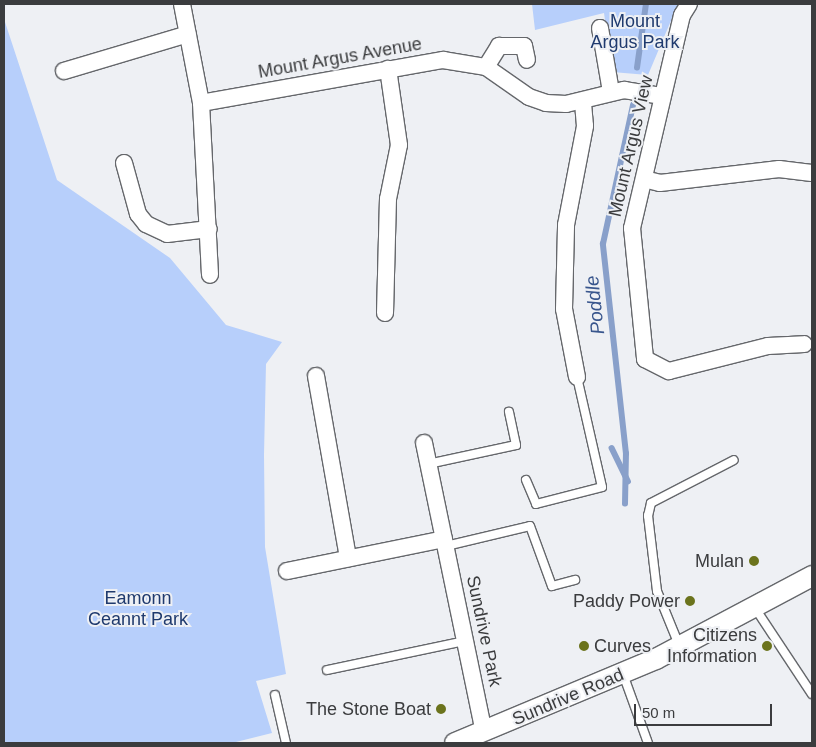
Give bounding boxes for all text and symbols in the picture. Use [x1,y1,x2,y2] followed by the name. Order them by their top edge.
[590,11,680,54] park label: Mount Argus Park
[256,33,424,83] street label: Mount Argus Avenue
[604,73,658,219] street label: Mount Argus View
[581,274,609,336] water label: Poddle
[695,550,744,572] place label: Mulan
[748,555,760,567] marker: Mulan
[462,573,506,689] street label: Sundrive Park
[88,588,188,630] park label: Eamonn Ceannt Park
[573,590,680,612] place label: Paddy Power
[684,595,696,607] marker: Paddy Power
[667,625,757,668] place label: Citizens Information
[594,635,651,657] place label: Curves
[578,640,590,652] marker: Curves
[761,640,773,652] marker: Citizens Information
[509,664,627,730] street label: Sundrive Road
[636,694,774,726] scale bar
[306,698,431,720] place label: The Stone Boat
[435,703,447,715] marker: The Stone Boat
[642,704,675,721] text: 50 m

